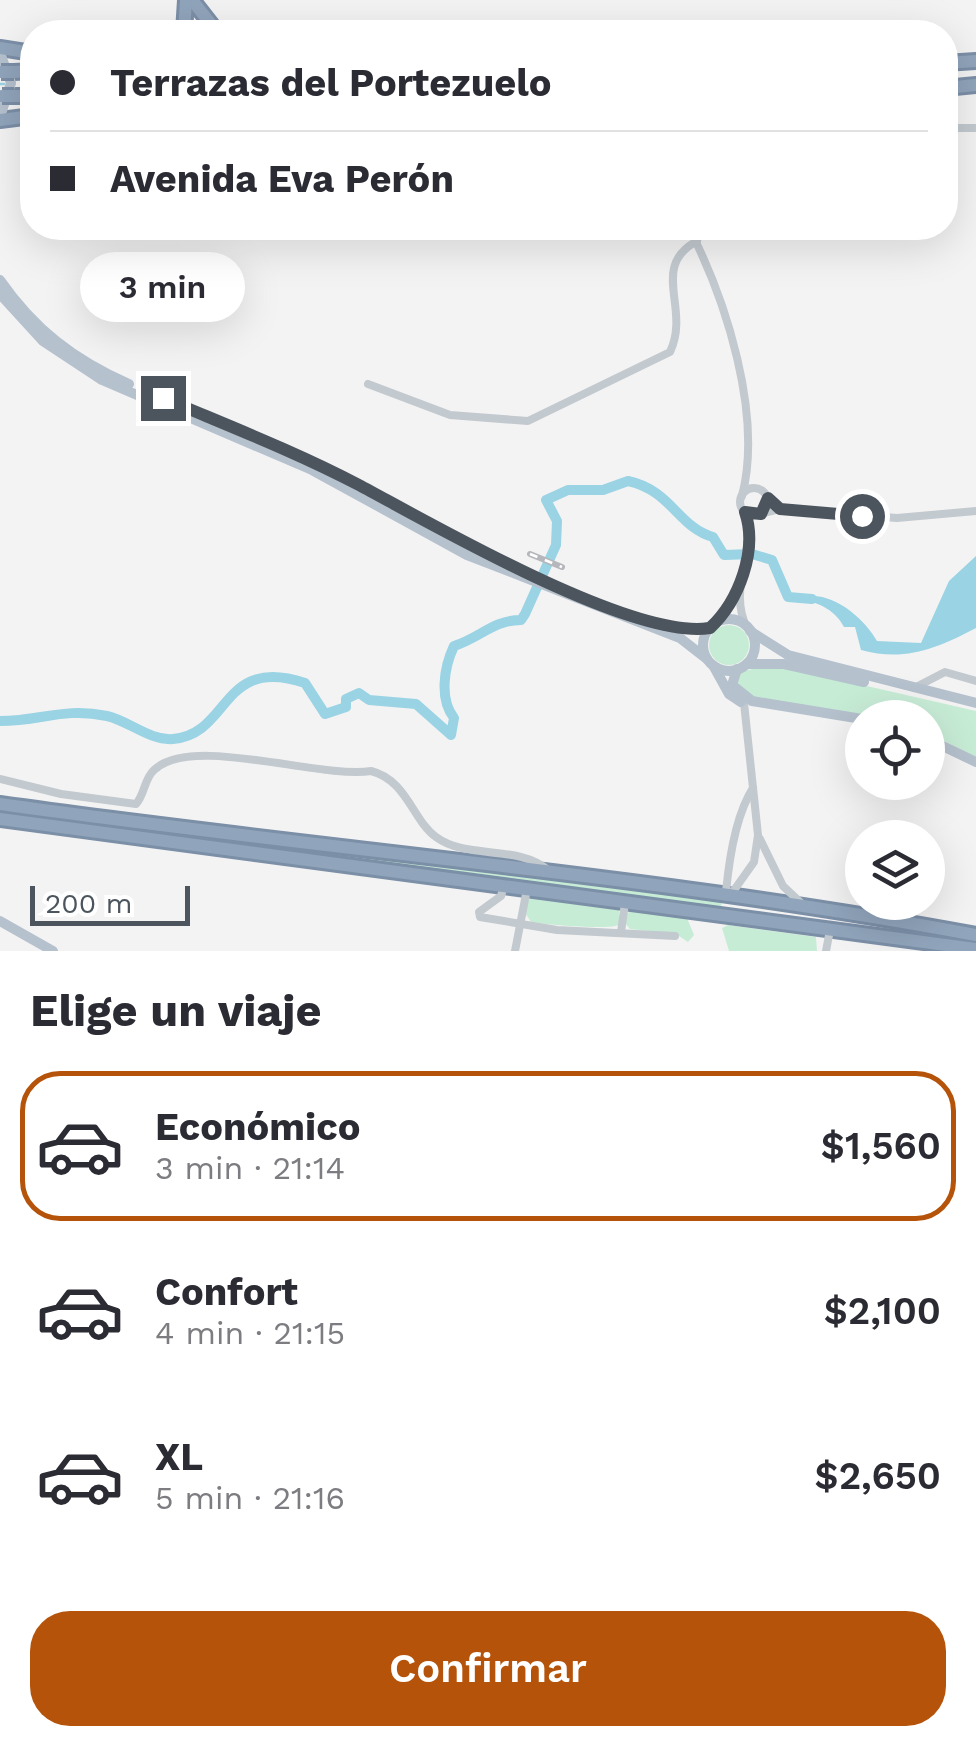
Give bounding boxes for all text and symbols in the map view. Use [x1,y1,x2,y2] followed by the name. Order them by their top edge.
[110,61,551,105] text: Terrazas del Portezuelo
[110,157,454,201] text: Avenida Eva Perón
[80,253,246,323] callout: 3 min
[119,268,206,306] text: 3 min
[141,376,186,421] route end
[840,494,885,539] route start
[845,700,945,920] map controls
[845,700,945,800] button: locate
[845,820,945,920] button: layers
[30,881,190,926] scale bar
[45,887,132,920] text: 200 m
[30,984,322,1037] text: Elige un viaje
[35,1101,125,1191] icon: car
[155,1105,360,1149] text: Económico
[821,1124,941,1168] text: $1,560
[155,1149,345,1187] text: 3 min · 21:14
[35,1266,125,1356] icon: car
[155,1270,298,1314] text: Confort
[824,1289,941,1333] text: $2,100
[155,1314,345,1352] text: 4 min · 21:15
[35,1431,125,1521] icon: car
[155,1435,203,1479] text: XL
[815,1454,941,1498] text: $2,650
[155,1479,345,1517] text: 5 min · 21:16
[30,1611,946,1726] button: Confirmar

